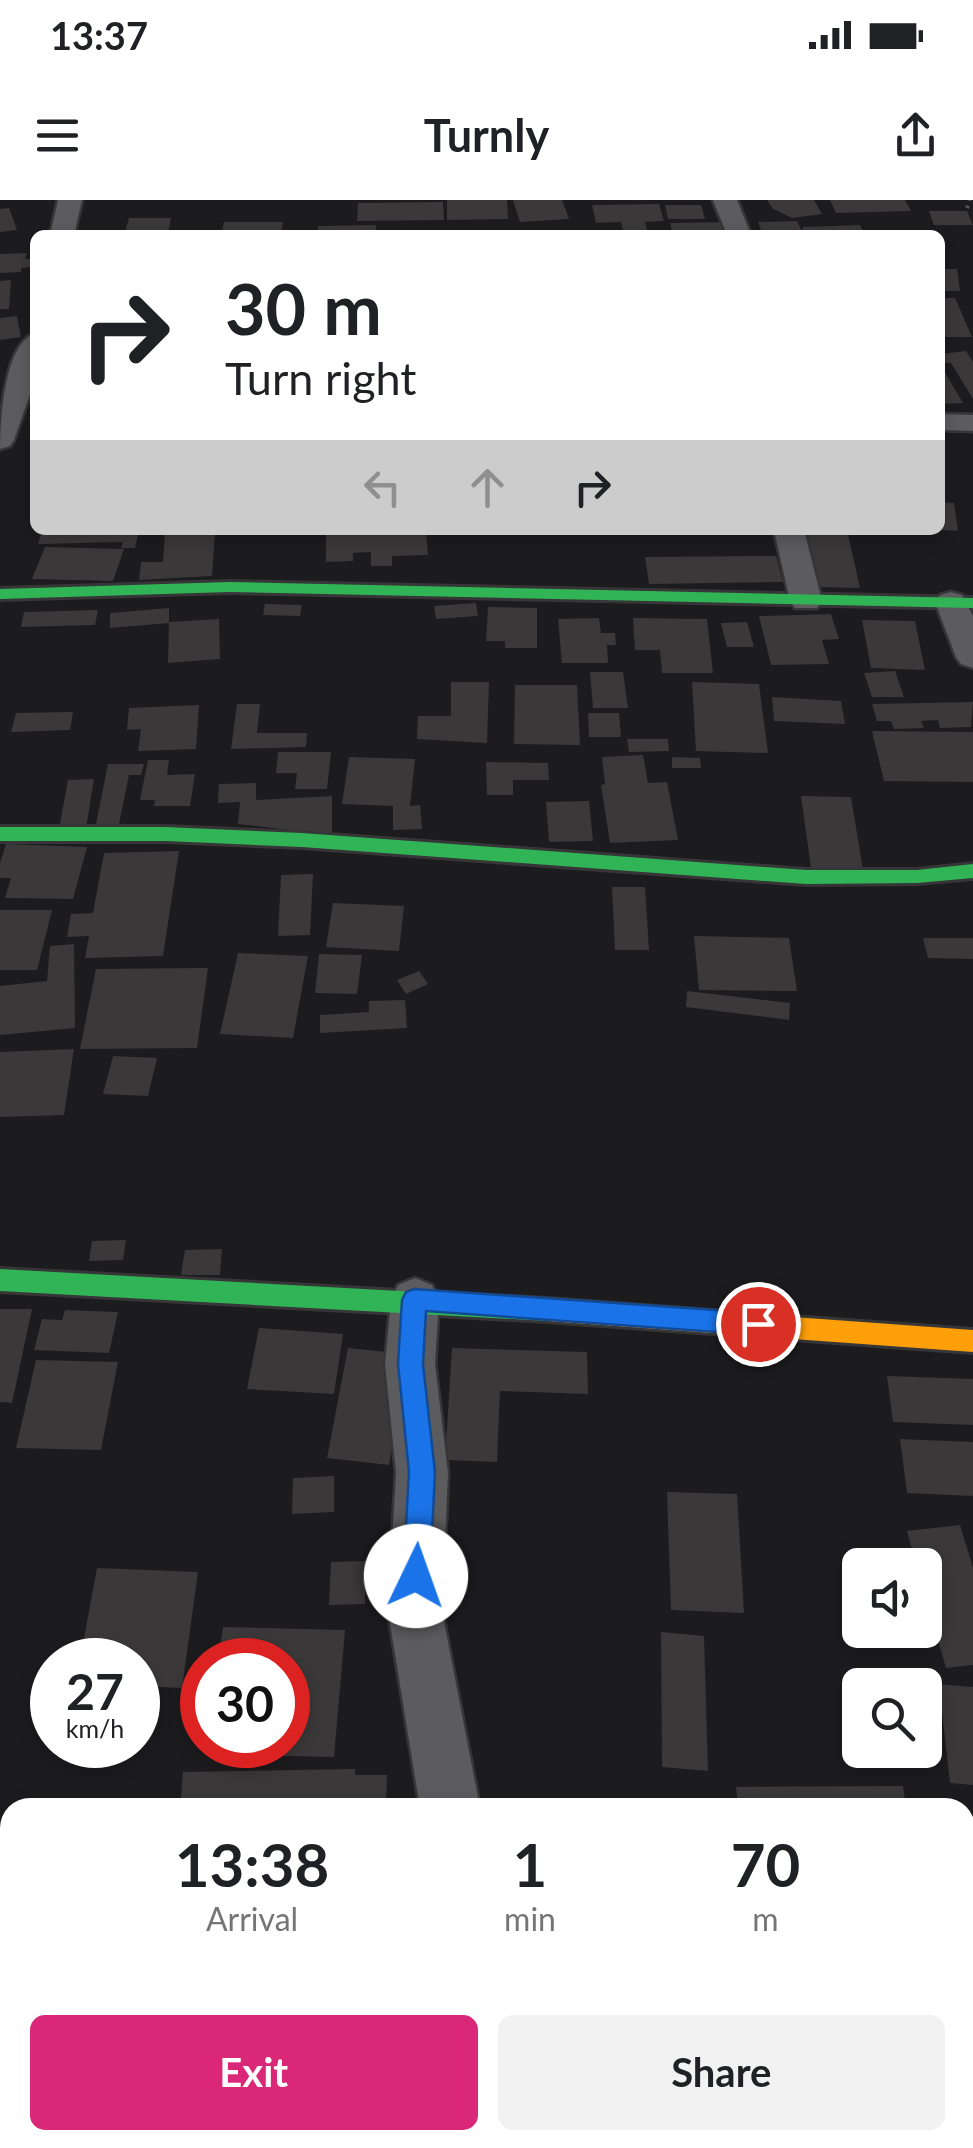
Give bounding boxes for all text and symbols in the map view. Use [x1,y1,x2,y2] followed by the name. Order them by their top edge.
[50,12,148,58] text: 13:37
[30,108,85,163] icon: menu
[424,108,549,162] text: Turnly
[888,108,943,163] icon: share
[225,266,382,350] text: 30 m
[60,270,190,400] icon: right
[225,351,416,405] text: Turn right
[355,460,410,515] icon: left
[460,460,515,515] icon: ahead
[565,460,620,515] icon: right
[716,1282,801,1367] pin
[731,1297,786,1352] icon: arrive
[364,1524,468,1628] position arrow
[842,1548,942,1768] map controls
[842,1548,942,1648] button: sound
[180,1638,310,1768] speed limit sign: 30
[66,1661,124,1721] text: 27
[842,1668,942,1768] button: search
[66,1713,124,1743] text: km/h
[175,1828,329,1900] text: 13:38
[513,1828,547,1900] text: 1
[731,1828,800,1900] text: 70
[206,1899,298,1938] text: Arrival
[504,1899,556,1938] text: min
[752,1899,779,1938] text: m
[30,2015,478,2130] button: Exit
[498,2015,945,2130] button: Share

